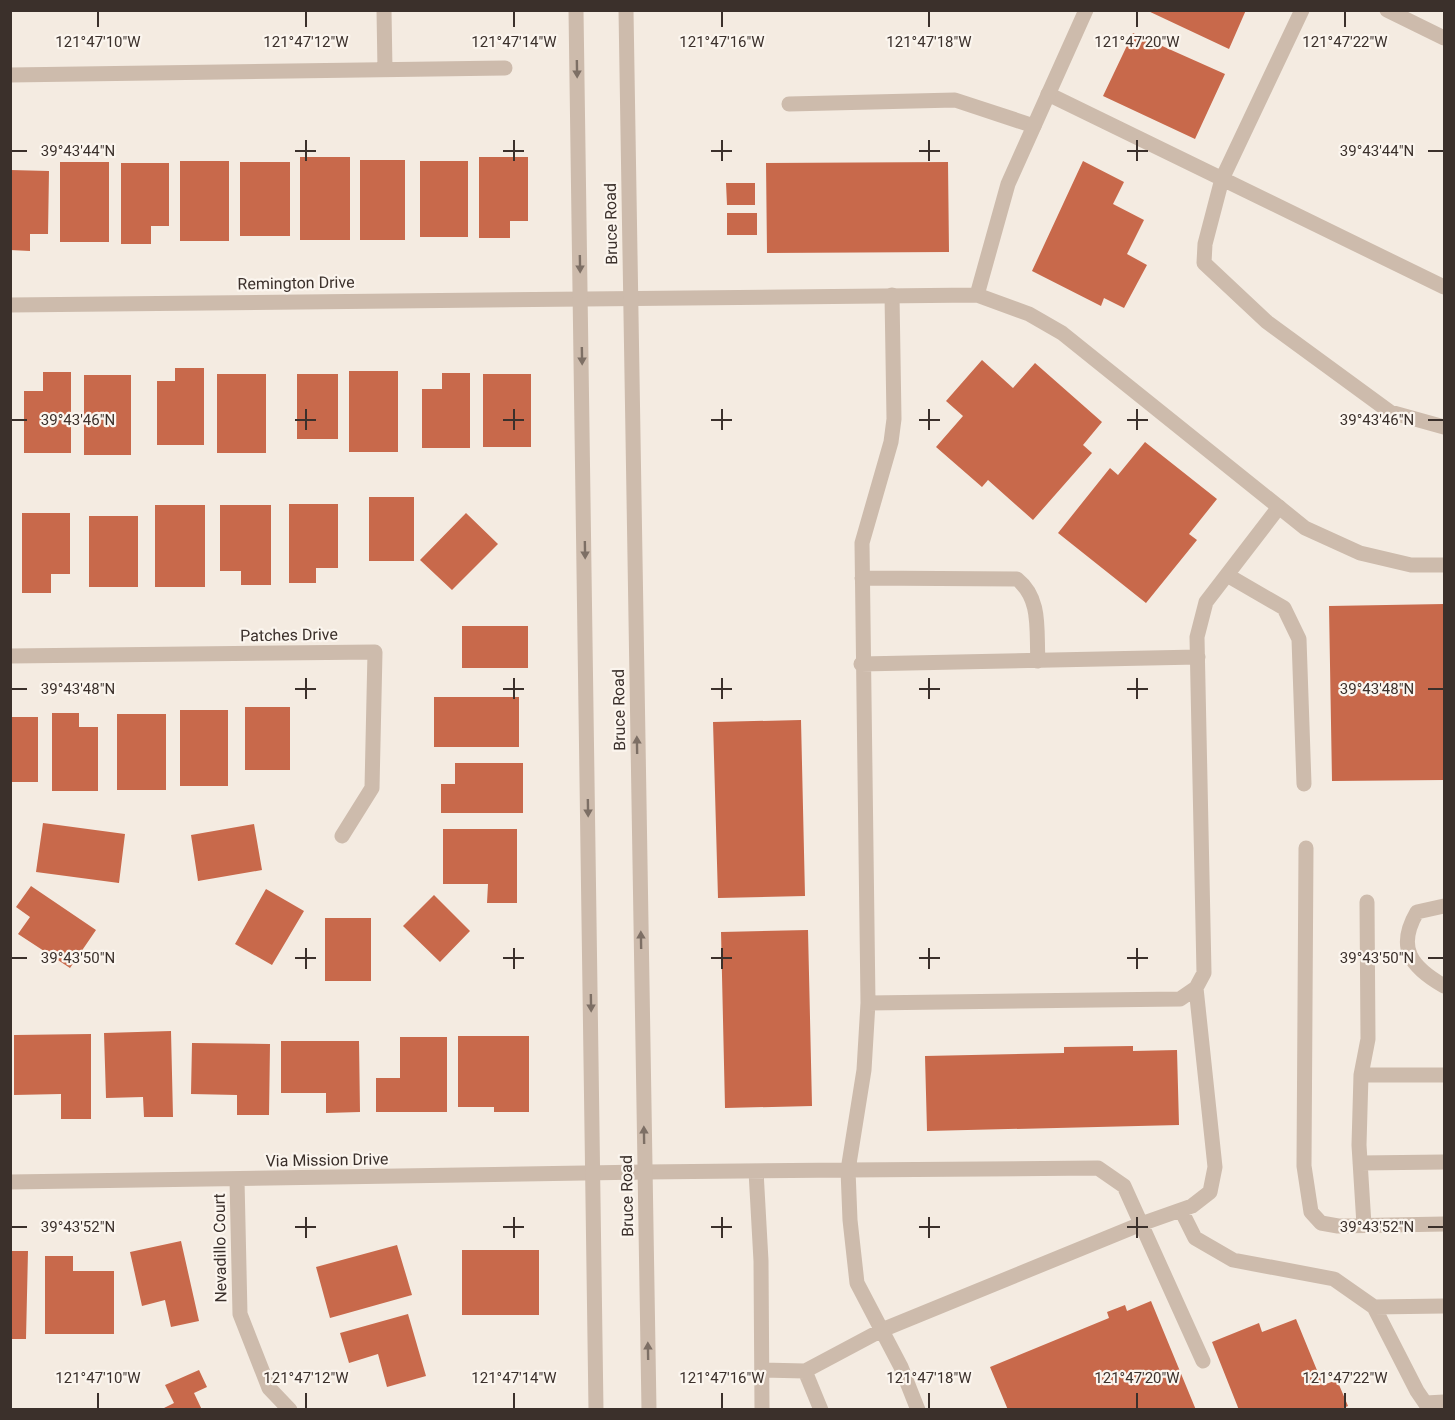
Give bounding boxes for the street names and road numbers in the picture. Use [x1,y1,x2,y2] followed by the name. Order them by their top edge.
[601,183,621,265] street label: Bruce Road
[237,272,355,294] street label: Remington Drive
[240,625,338,645] street label: Patches Drive
[609,669,629,751] street label: Bruce Road
[265,1149,389,1171] street label: Via Mission Drive
[617,1155,637,1237] street label: Bruce Road
[210,1193,230,1303] street label: Nevadillo Court

